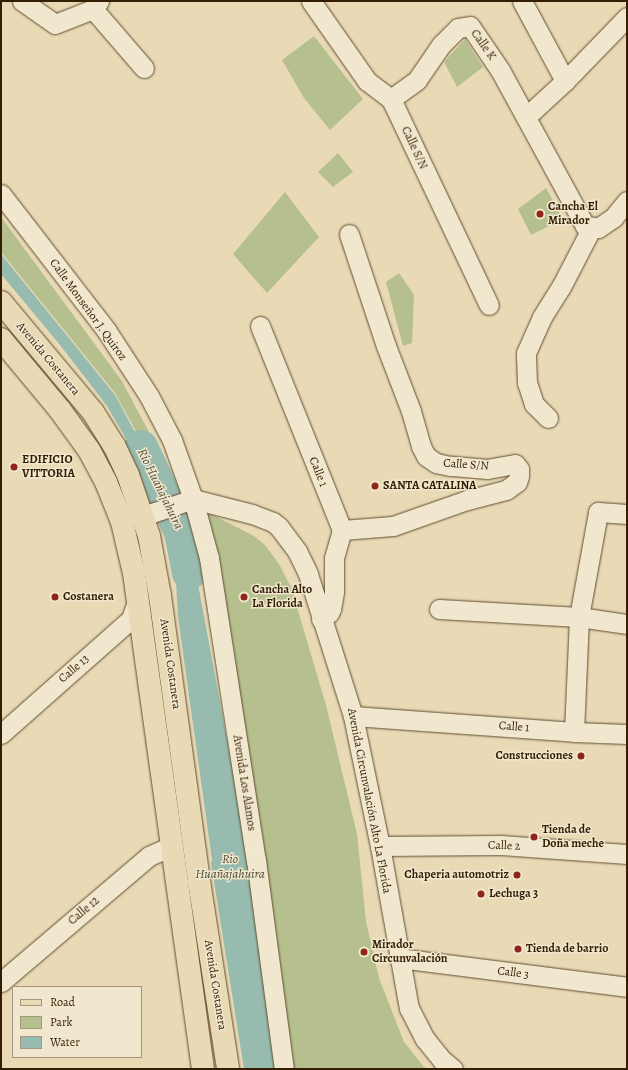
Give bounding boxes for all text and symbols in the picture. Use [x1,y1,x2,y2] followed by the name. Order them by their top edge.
[467,27,499,63] street label: Calle K
[398,124,430,172] street label: Calle S/N
[548,200,598,228] place label: Cancha El Mirador
[535,209,545,219] marker: Cancha El Mirador
[46,256,130,364] street label: Calle Monseñor J. Quiroz
[13,319,83,399] street label: Avenida Costanera
[134,446,186,532] water label: Río Huañajahuira
[22,453,75,481] place label: EDIFICIO VITTORIA
[306,455,330,489] street label: Calle 1
[443,456,489,474] street label: Calle S/N
[9,462,19,472] marker: EDIFICIO VITTORIA
[383,479,477,493] place label: SANTA CATALINA
[370,481,380,491] marker: SANTA CATALINA
[252,583,312,611] place label: Cancha Alto La Florida
[63,590,114,604] place label: Costanera
[50,592,60,602] marker: Costanera
[239,592,249,602] marker: Cancha Alto La Florida
[157,618,183,710] street label: Avenida Costanera
[56,652,92,686] street label: Calle 13
[344,707,394,895] street label: Avenida Circunvalación Alto La Florida
[498,719,530,735] street label: Calle 1
[229,734,259,832] street label: Avenida Los Alamos
[495,749,573,763] place label: Construcciones
[576,751,586,761] marker: Construcciones
[542,823,604,851] place label: Tienda de Doña meche
[529,832,539,842] marker: Tienda de Doña meche
[488,838,520,854] street label: Calle 2
[195,852,265,883] water label: Río Huañajahuira
[404,868,509,882] place label: Chaperia automotriz
[512,870,522,880] marker: Chaperia automotriz
[489,887,538,901] place label: Lechuga 3
[476,889,486,899] marker: Lechuga 3
[65,894,103,928] street label: Calle 12
[372,938,447,966] place label: Mirador Circunvalación
[201,939,229,1031] street label: Avenida Costanera
[526,942,608,956] place label: Tienda de barrio
[513,944,523,954] marker: Tienda de barrio
[359,947,369,957] marker: Mirador Circunvalación
[496,964,530,982] street label: Calle 3
[12,986,142,1058] legend
[50,994,75,1010] text: Road
[50,1014,73,1030] text: Park
[50,1034,80,1050] text: Water

